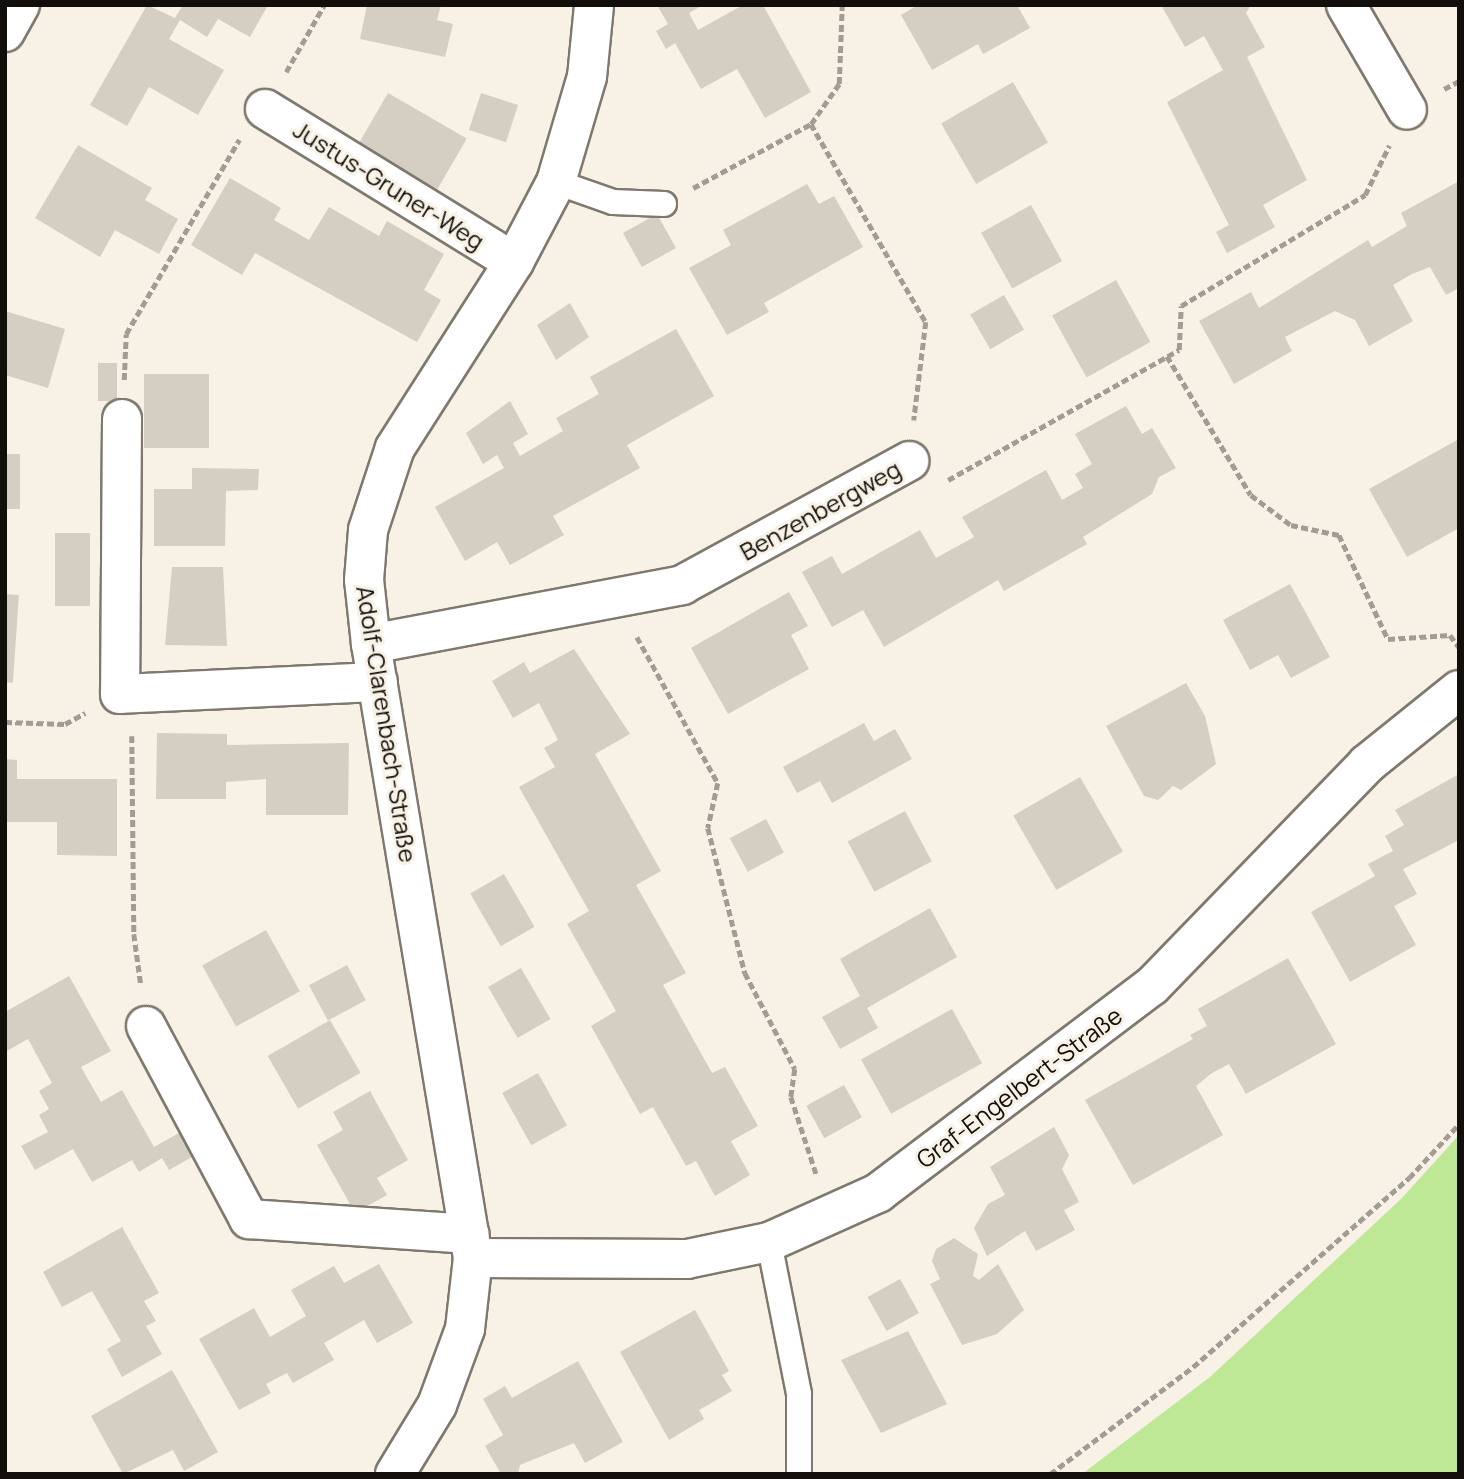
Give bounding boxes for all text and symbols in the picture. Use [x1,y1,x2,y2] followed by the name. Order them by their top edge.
[288,115,490,255] street label: Justus-Gruner-Weg
[735,454,905,566] street label: Benzenbergweg
[351,584,423,864] street label: Adolf-Clarenbach-Straße
[911,1000,1127,1174] street label: Graf-Engelbert-Straße

